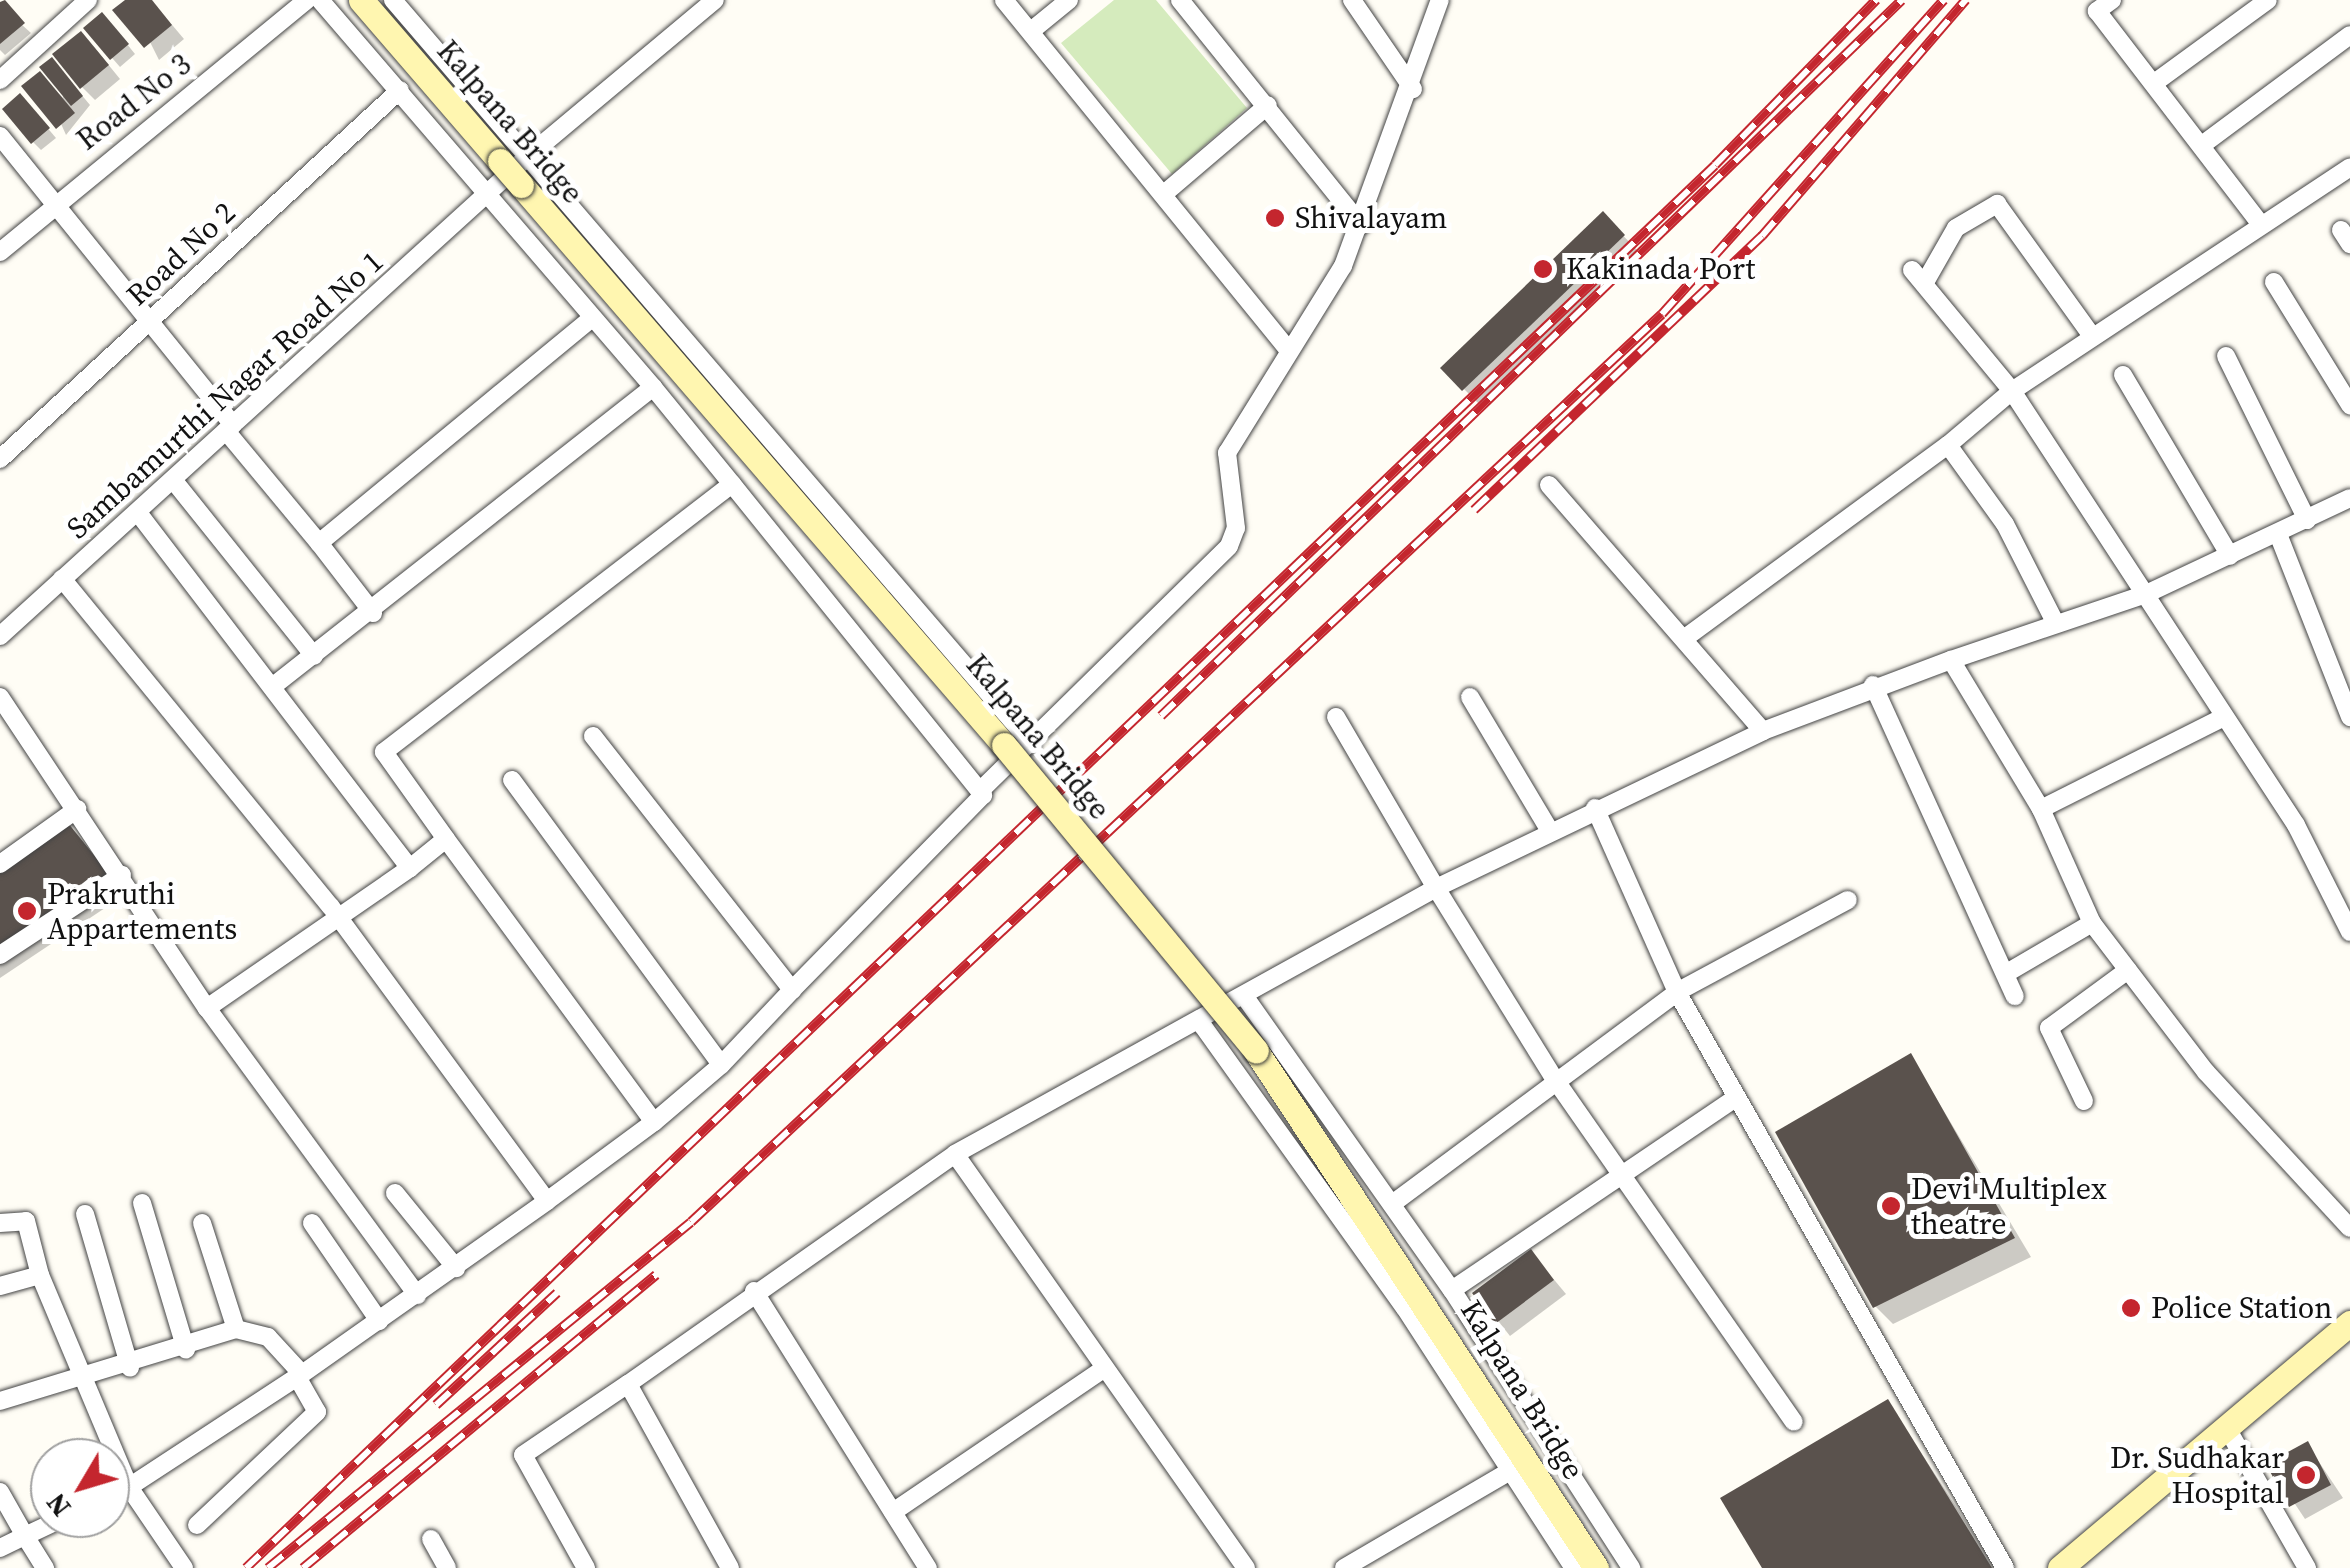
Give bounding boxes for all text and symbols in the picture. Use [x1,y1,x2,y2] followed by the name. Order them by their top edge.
[429,33,591,211] street label: Kalpana Bridge
[70,46,198,158] street label: Road No 3
[119,195,243,313] street label: Road No 2
[1295,200,1447,236] place label: Shivalayam
[1264,207,1286,229] marker: Shivalayam
[60,244,390,546] street label: Sambamurthi Nagar Road No 1
[1566,251,1755,287] place label: Kakinada Port
[1530,256,1556,282] marker: Kakinada Port
[959,647,1117,827] street label: Kalpana Bridge
[47,876,237,946] place label: Prakruthi Appartements
[16,900,38,922] marker: Prakruthi Appartements
[1911,1171,2107,1242] place label: Devi Multiplex theatre
[1880,1195,1902,1217] marker: Devi Multiplex theatre
[2151,1290,2332,1326] place label: Police Station
[1453,1294,1591,1486] street label: Kalpana Bridge
[2120,1297,2142,1319] marker: Police Station
[30,1438,130,1538] north arrow
[2110,1440,2284,1510] place label: Dr. Sudhakar Hospital
[2293,1462,2319,1488] marker: Dr. Sudhakar Hospital
[37,1486,79,1525] text: N

